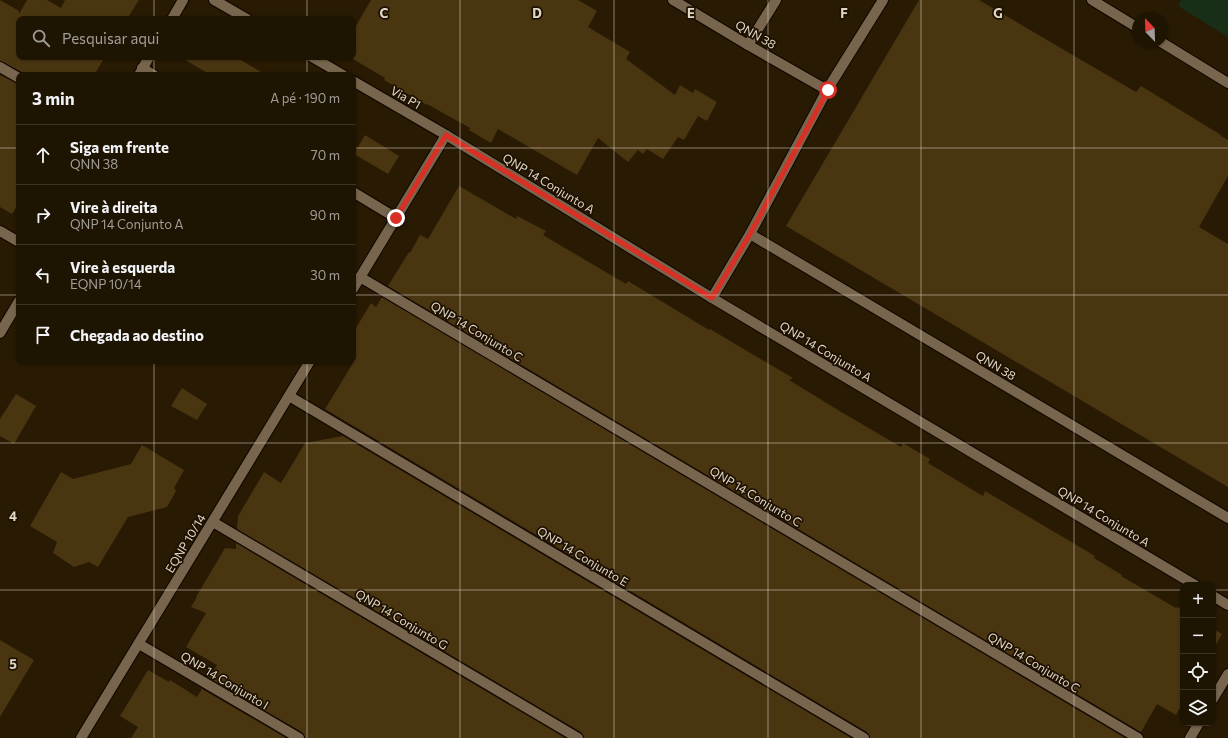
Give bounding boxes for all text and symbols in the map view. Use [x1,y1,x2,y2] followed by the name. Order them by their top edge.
[380,5,389,21] text: C
[532,5,542,21] text: D
[687,5,695,21] text: E
[840,5,848,21] text: F
[993,5,1003,21] text: G
[1132,12,1168,48] north arrow
[16,16,356,60] search box
[733,17,779,51] street label: QNN 38
[30,27,52,49] icon: search
[62,29,159,47] text: Pesquisar aqui
[819,81,837,99] route start
[388,83,424,111] street label: Via P1
[32,88,75,109] text: 3 min
[270,90,340,106] text: A pé · 190 m
[70,138,169,156] text: Siga em frente
[32,144,54,166] icon: ahead
[311,147,340,163] text: 70 m
[500,150,598,216] street label: QNP 14 Conjunto A
[70,156,118,172] text: QNN 38
[70,198,158,216] text: Vire à direita
[32,204,54,226] icon: right
[310,207,340,223] text: 90 m
[387,209,405,227] route end
[70,216,184,232] text: QNP 14 Conjunto A
[70,258,175,276] text: Vire à esquerda
[32,264,54,286] icon: left
[310,267,340,283] text: 30 m
[70,276,142,292] text: EQNP 10/14
[429,298,525,364] street label: QNP 14 Conjunto C
[777,318,875,384] street label: QNP 14 Conjunto A
[32,324,54,346] icon: arrive
[70,326,204,344] text: Chegada ao destino
[973,348,1019,382] street label: QNN 38
[708,463,804,529] street label: QNP 14 Conjunto C
[1055,483,1153,549] street label: QNP 14 Conjunto A
[9,508,17,524] text: 4
[162,511,208,575] street label: EQNP 10/14
[535,523,631,589] street label: QNP 14 Conjunto E
[1180,582,1216,726] map controls
[1180,582,1216,618] button: +
[353,586,451,652] street label: QNP 14 Conjunto G
[1180,618,1216,654] button: −
[986,629,1082,695] street label: QNP 14 Conjunto C
[179,648,271,712] street label: QNP 14 Conjunto I
[1180,654,1216,690] button: locate
[9,656,17,672] text: 5
[1180,690,1216,726] button: layers

